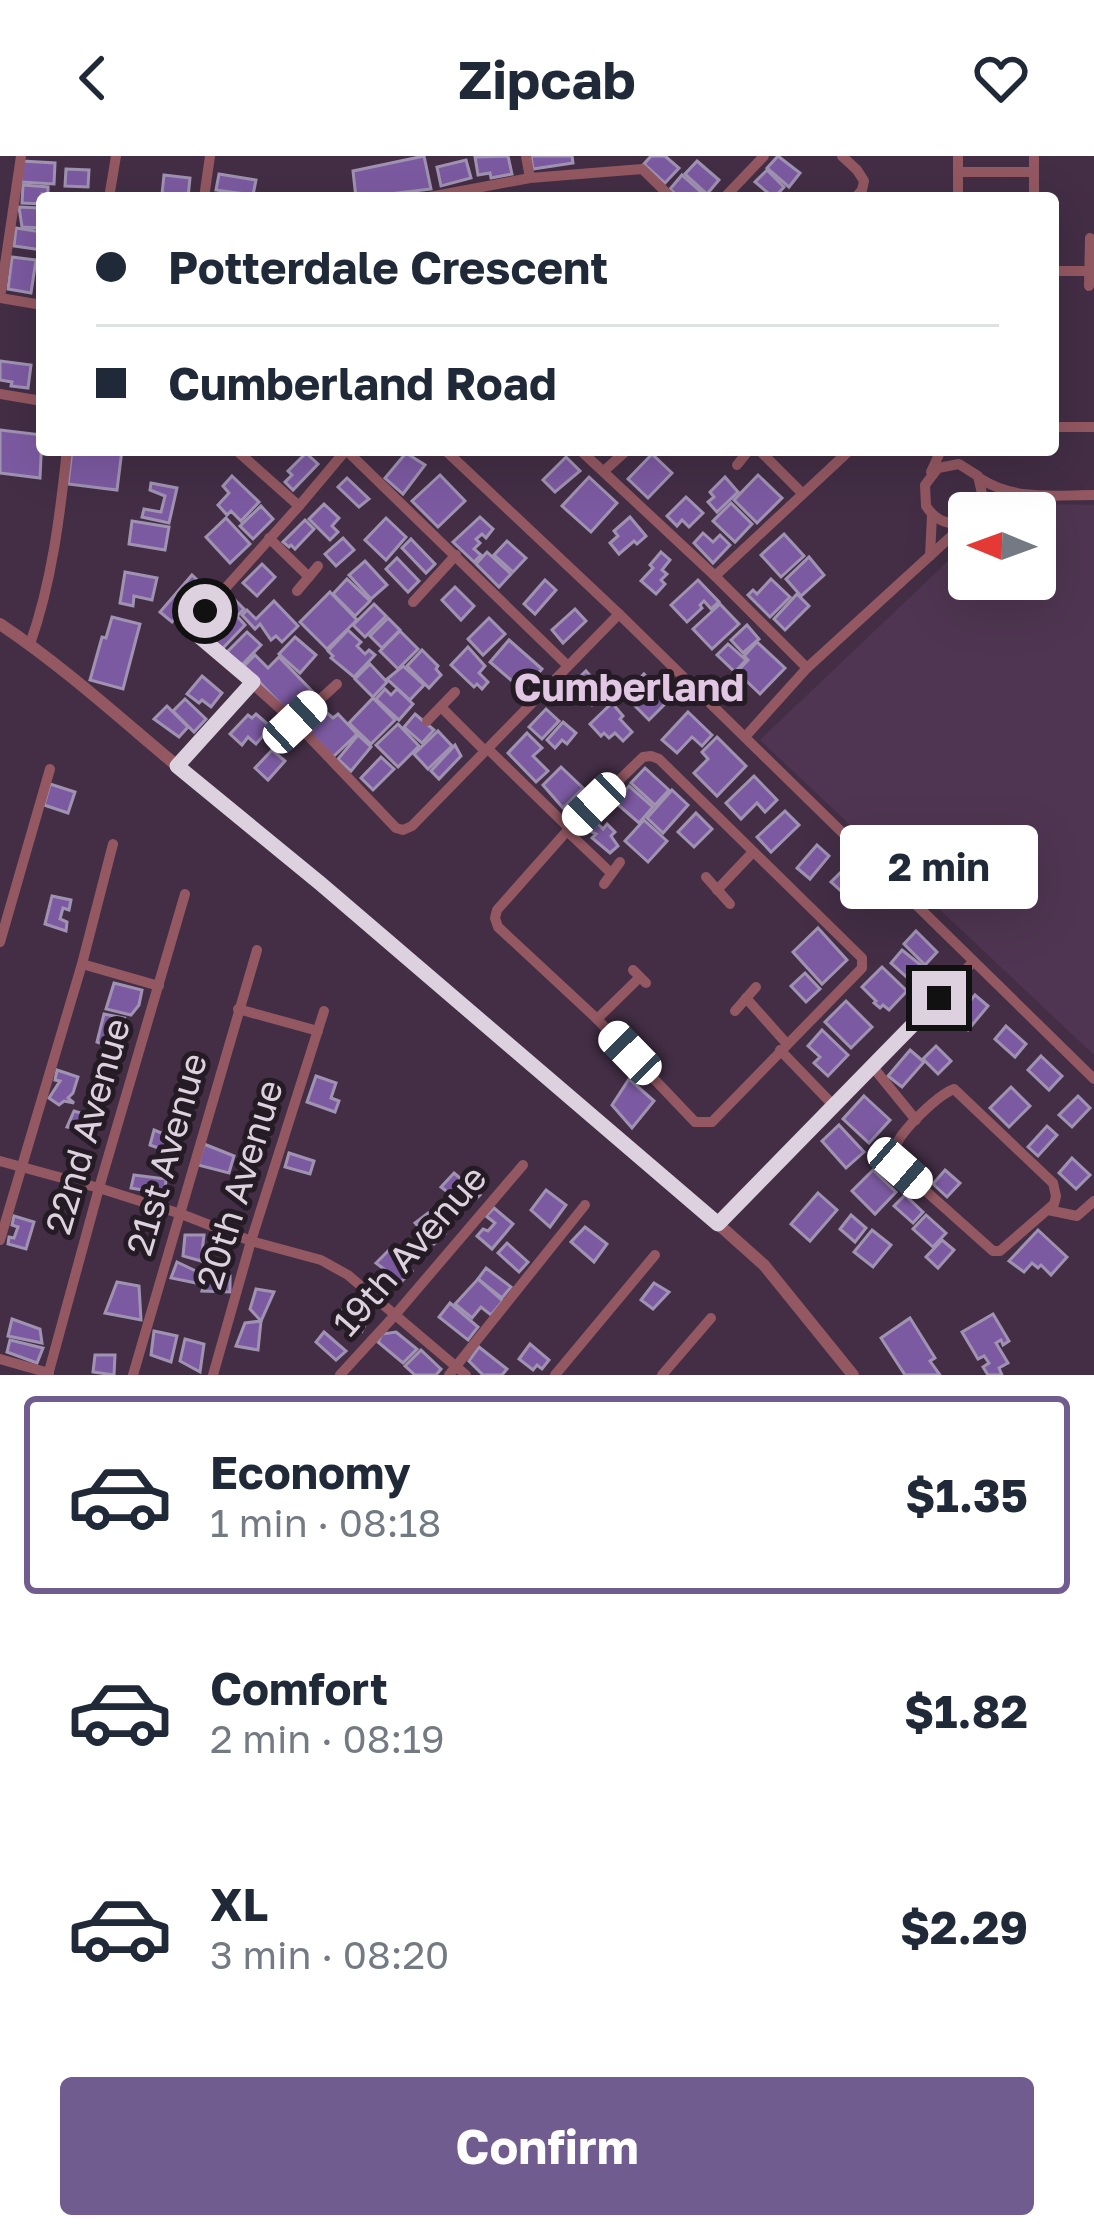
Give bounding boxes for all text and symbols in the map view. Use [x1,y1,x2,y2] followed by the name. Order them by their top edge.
[60,45,126,111] icon: back
[968,45,1034,111] icon: heart
[458,46,636,111] text: Zipcab
[168,240,608,294] text: Potterdale Crescent
[168,356,557,410] text: Cumberland Road
[948,492,1056,600] north arrow
[948,492,1056,600] map controls
[178,584,232,638] route start
[514,663,744,710] district label: Cumberland
[256,684,334,760] car
[556,766,632,842] car
[840,824,1038,908] callout: 2 min
[888,843,990,890] text: 2 min
[912,971,966,1025] route end
[36,1013,138,1239] street label: 22nd Avenue
[592,1015,668,1091] car
[117,1048,215,1260] street label: 21st Avenue
[187,1075,291,1293] street label: 20th Avenue
[861,1131,939,1205] car
[323,1156,495,1344] street label: 19th Avenue
[66,1441,174,1549] icon: car
[210,1445,411,1499] text: Economy
[905,1468,1028,1522] text: $1.35
[210,1499,441,1546] text: 1 min · 08:18
[66,1657,174,1765] icon: car
[210,1661,388,1715] text: Comfort
[904,1684,1028,1738] text: $1.82
[210,1715,445,1762] text: 2 min · 08:19
[66,1873,174,1981] icon: car
[210,1877,268,1931] text: XL
[900,1900,1028,1954] text: $2.29
[210,1931,449,1978] text: 3 min · 08:20
[60,2077,1034,2215] button: Confirm

